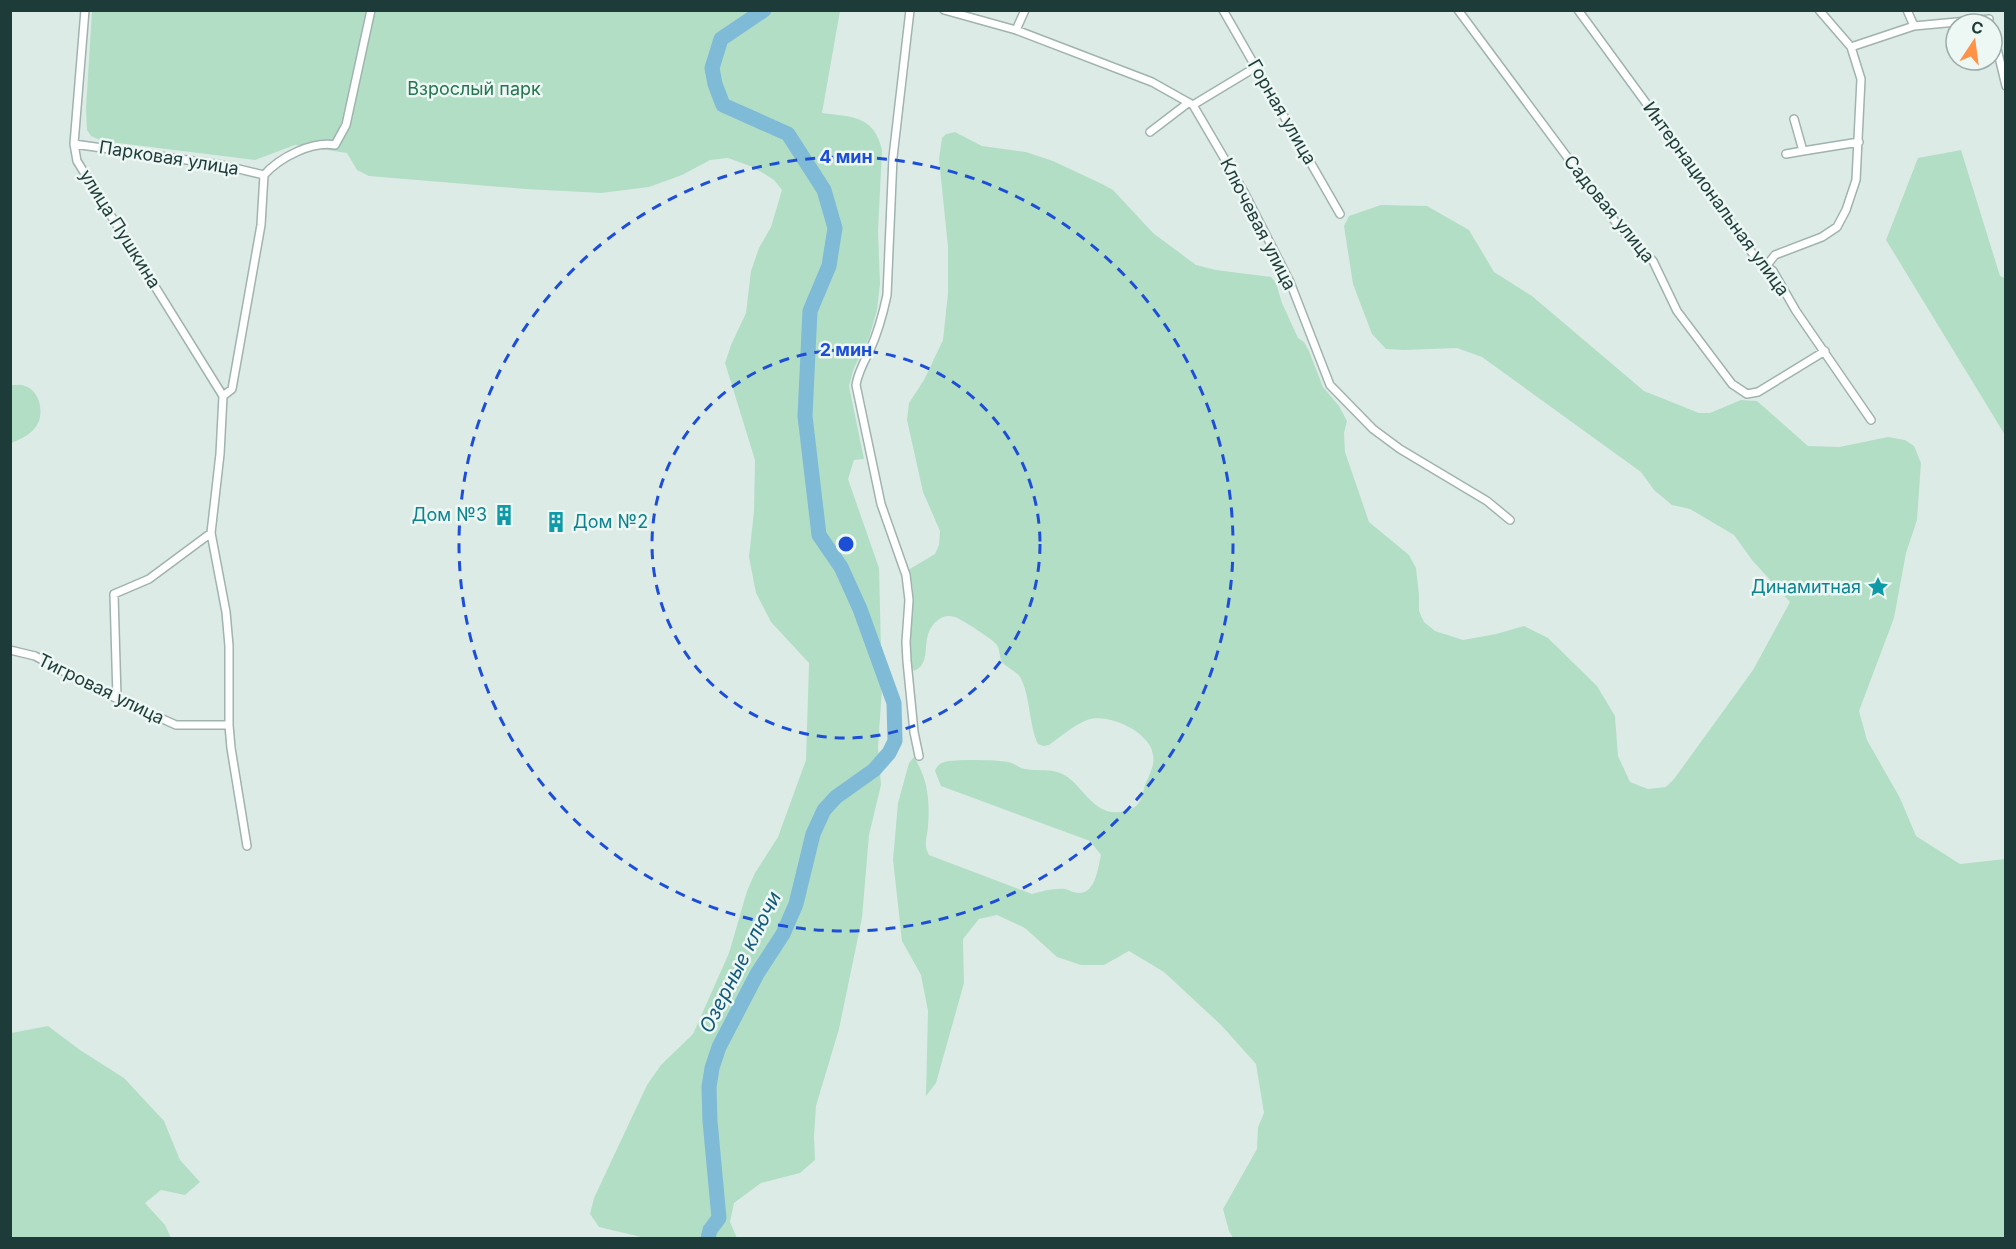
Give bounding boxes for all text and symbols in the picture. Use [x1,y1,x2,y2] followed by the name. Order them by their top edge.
[1944,12,2004,72] north arrow
[1969,16,1986,38] text: С
[1244,56,1321,168] street label: Горная улица
[407,78,541,99] park label: Взрослый парк
[1639,98,1794,300] street label: Интернациональная улица
[98,136,240,179] street label: Парковая улица
[819,146,873,167] text: 4 мин
[1560,151,1659,267] street label: Садовая улица
[1216,154,1301,293] street label: Ключевая улица
[76,166,165,292] street label: улица Пушкина
[820,339,872,360] text: 2 мин
[492,503,516,527] building icon: Дом №3
[412,504,487,525] place label: Дом №3
[544,510,568,534] building icon: Дом №2
[573,511,648,532] place label: Дом №2
[836,534,856,554] centre of rings
[1866,575,1890,599] place icon: Динамитная
[1751,576,1861,597] place label: Динамитная
[35,649,168,728] street label: Тигровая улица
[694,887,786,1037] water label: Озерные ключи

